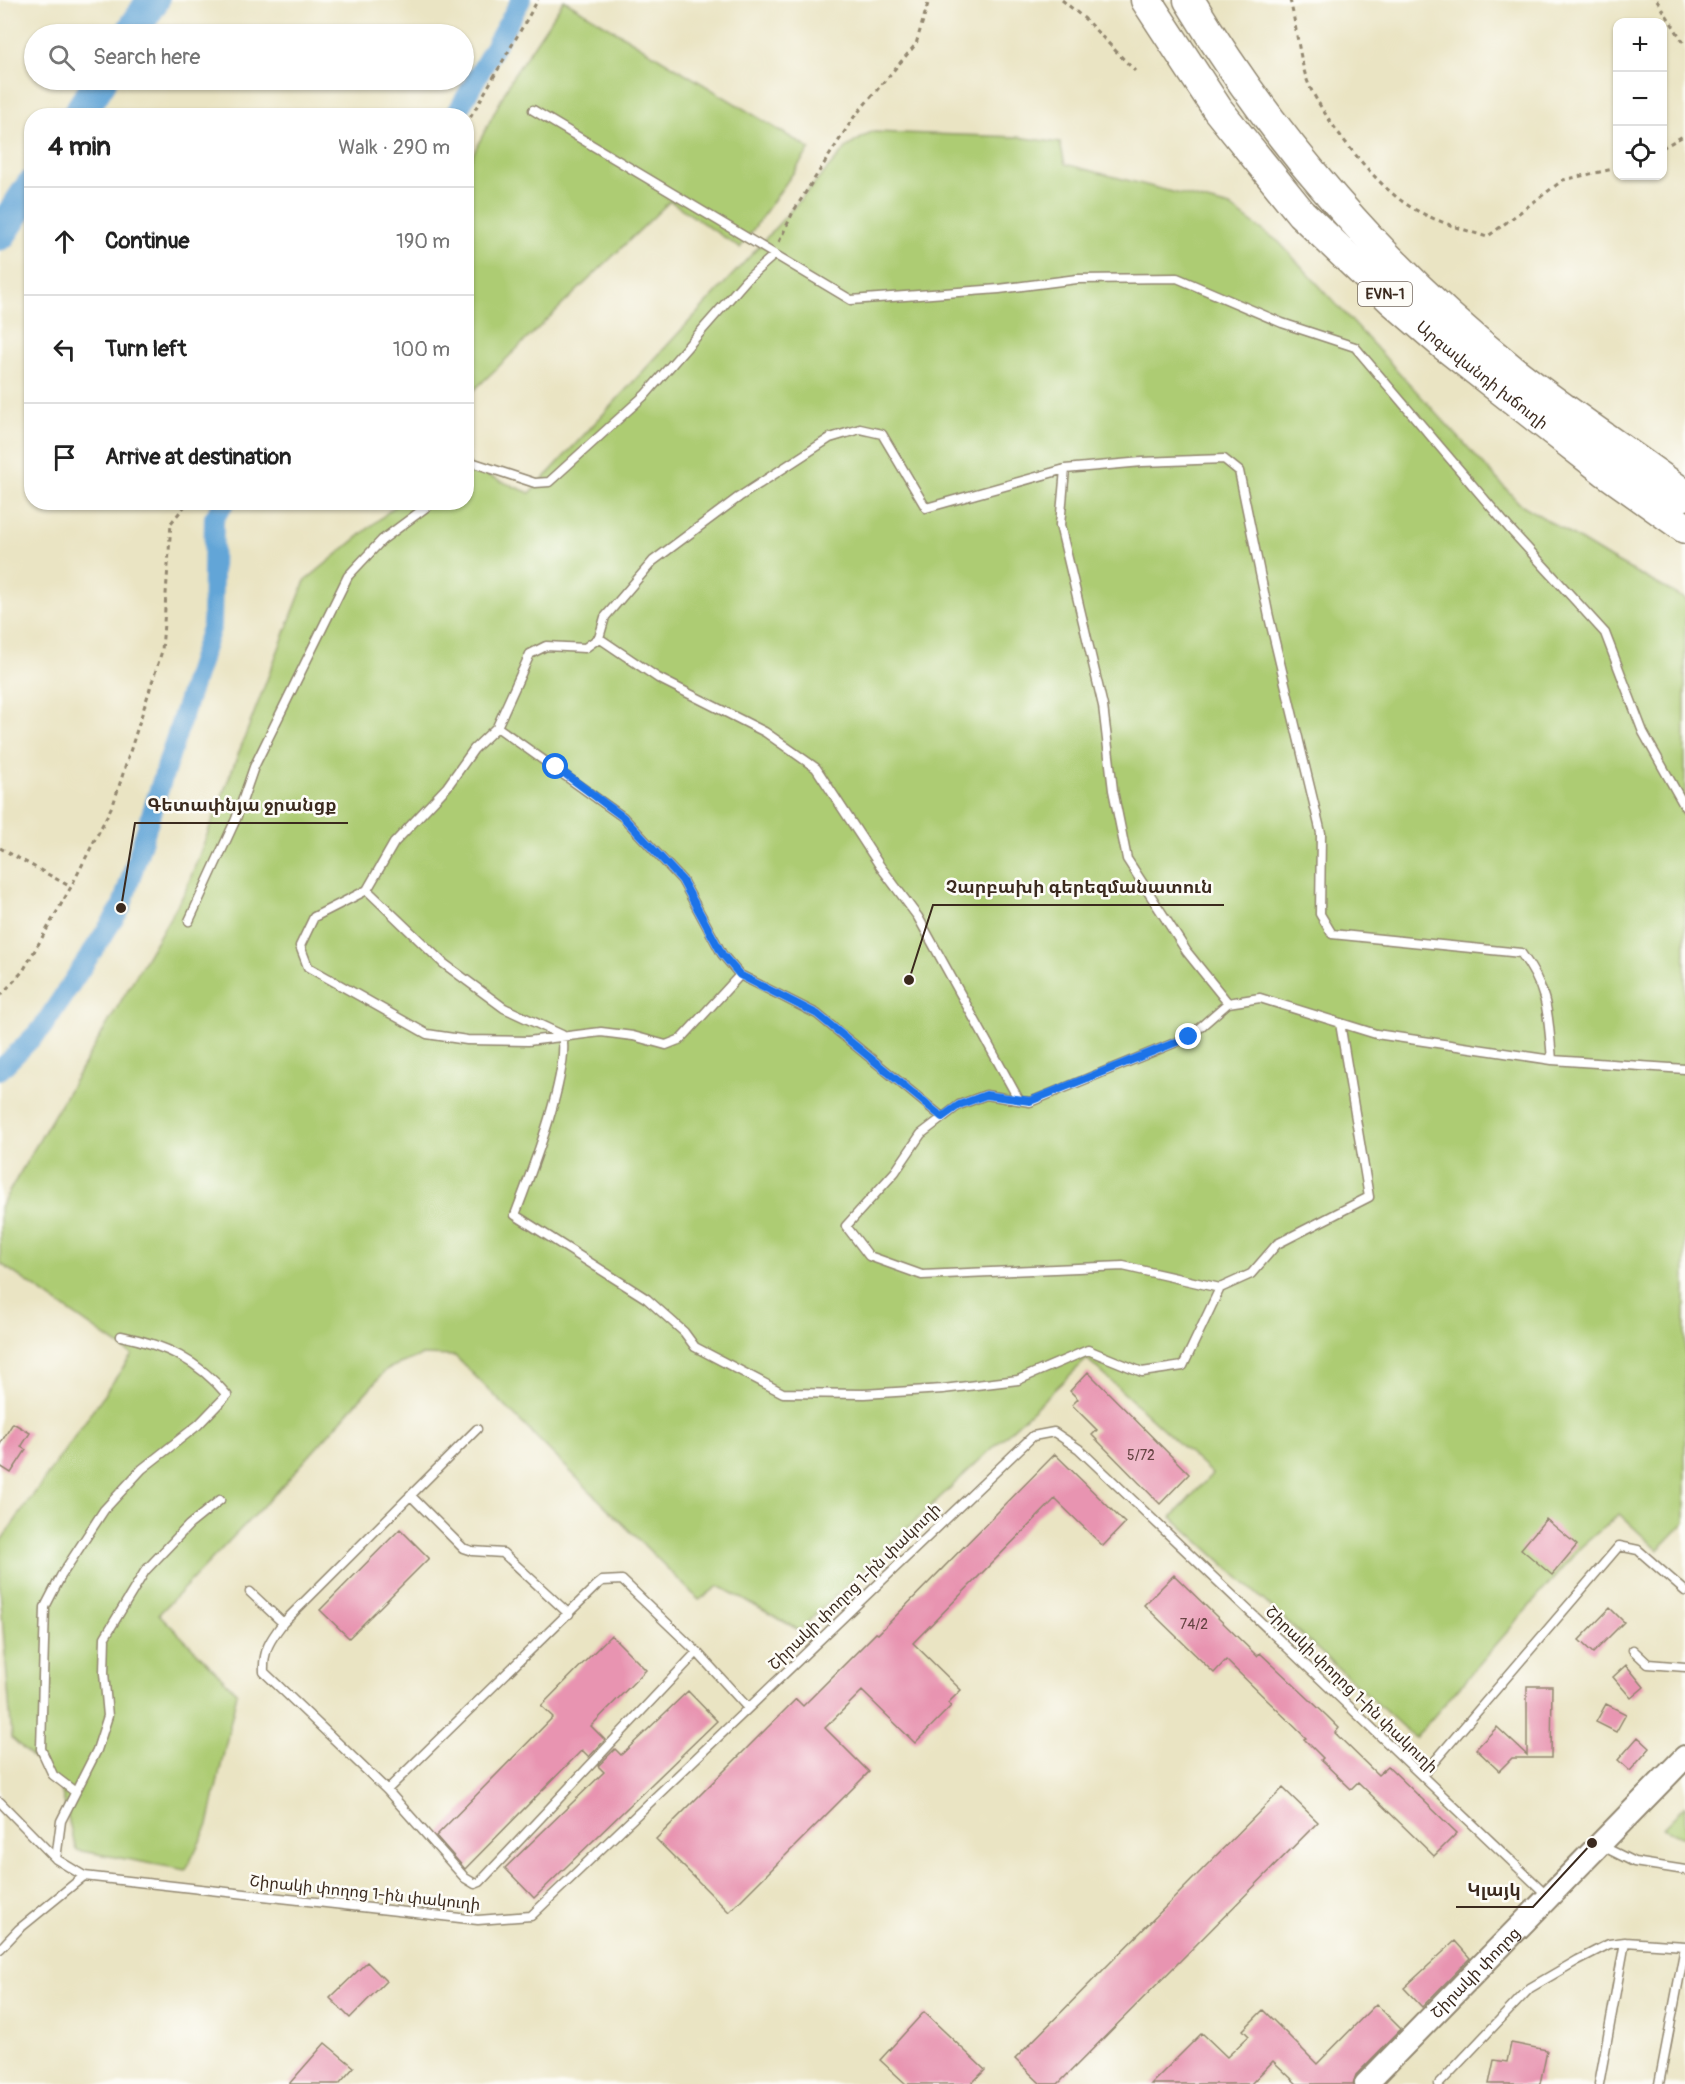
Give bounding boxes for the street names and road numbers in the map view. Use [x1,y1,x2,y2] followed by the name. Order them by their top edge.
[1358,282,1412,306] road number: EVN-1
[1412,317,1552,434] street label: Արգավանդի խճուղի
[764,1499,945,1674] street label: Շիրակի փողոց 1-ին փակուղի
[1261,1602,1442,1777] street label: Շիրակի փողոց 1-ին փակուղի
[249,1871,481,1915] street label: Շիրակի փողոց 1-ին փակուղի
[1427,1923,1525,2023] street label: Շիրակի փողոց

